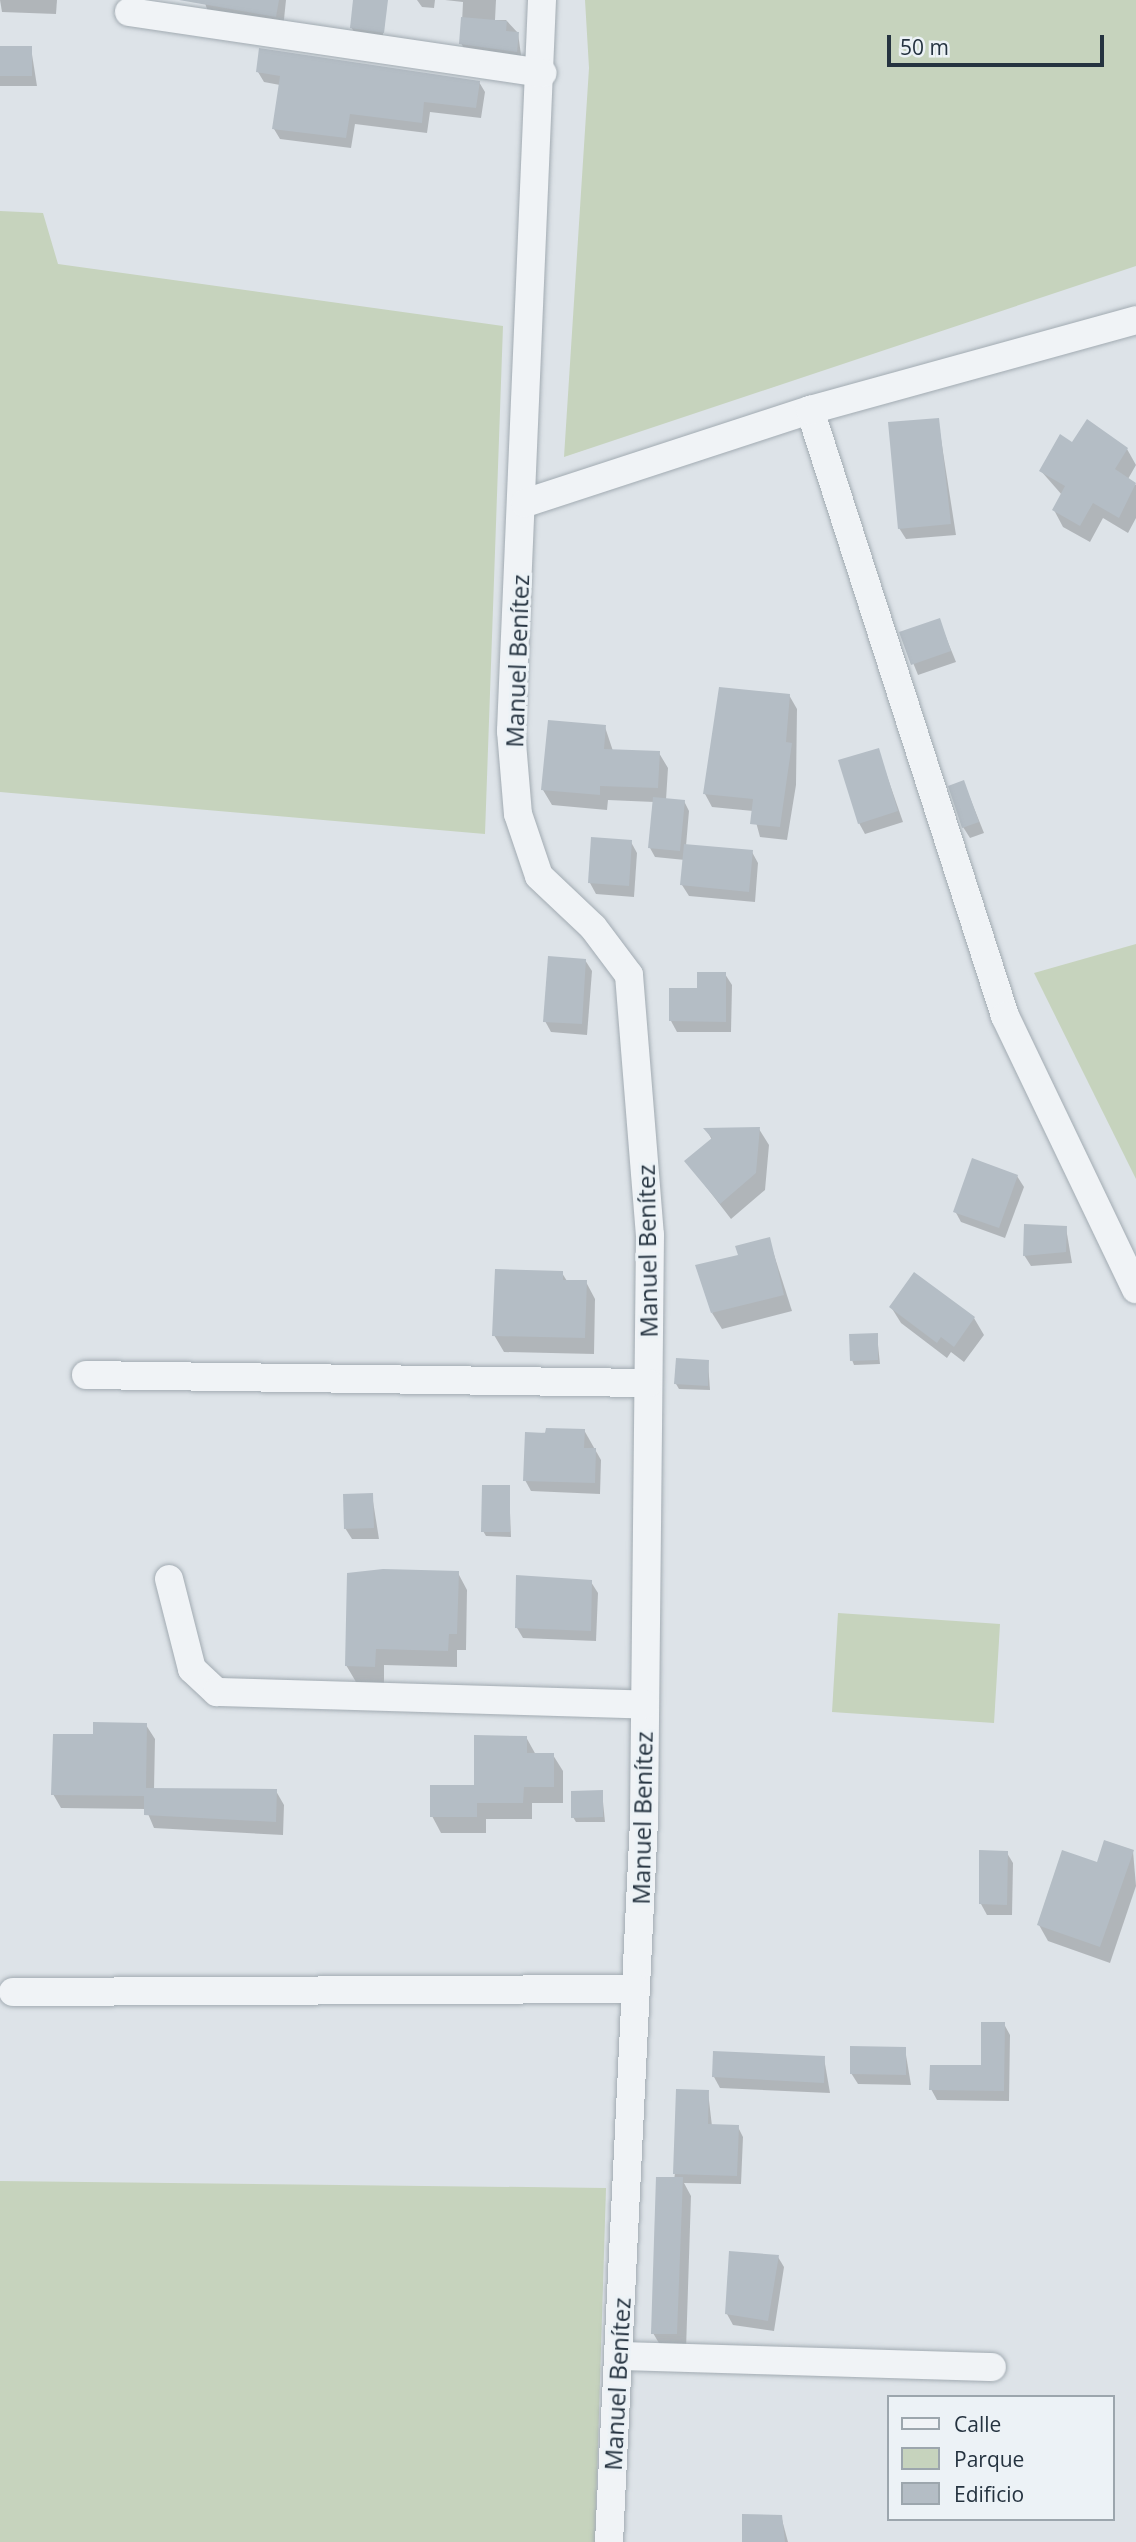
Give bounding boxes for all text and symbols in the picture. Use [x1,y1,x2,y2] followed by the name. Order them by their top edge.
[891,21,1108,65] scale bar
[900,33,949,61] text: 50 m
[500,574,534,748] street label: Manuel Benítez
[631,1164,663,1338] street label: Manuel Benítez
[626,1731,658,1905] street label: Manuel Benítez
[598,2297,636,2471] street label: Manuel Benítez
[888,2395,1115,2521] legend
[954,2410,1001,2438] text: Calle
[954,2445,1024,2473] text: Parque
[954,2480,1024,2508] text: Edificio

